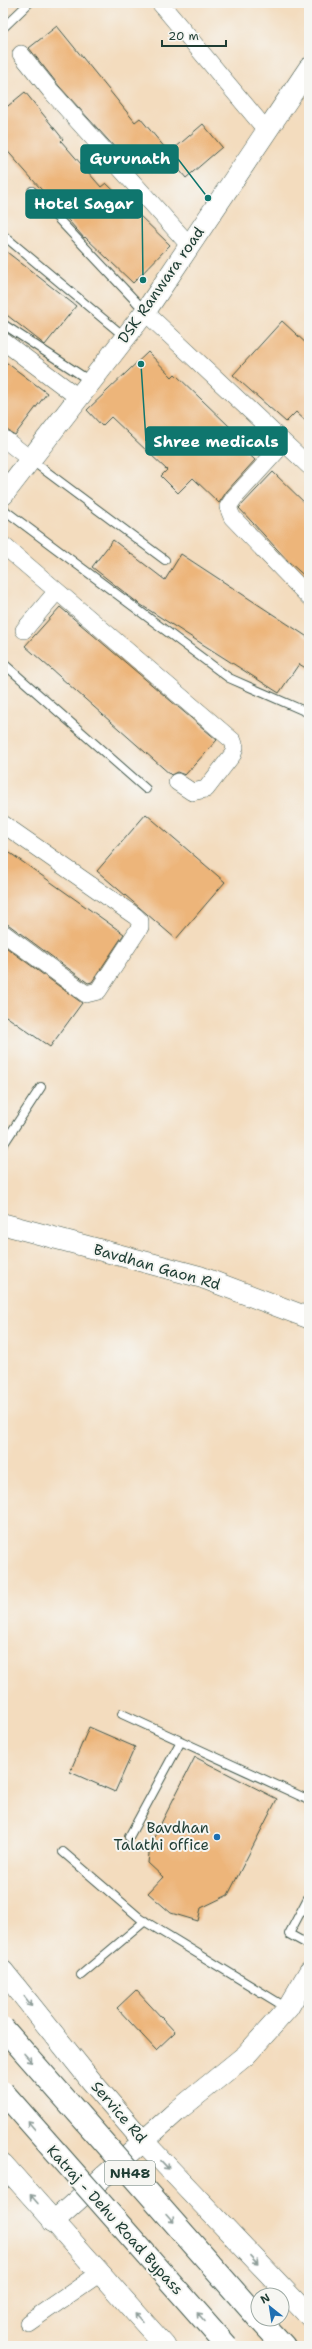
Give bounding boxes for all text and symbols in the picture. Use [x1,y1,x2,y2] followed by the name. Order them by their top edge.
[162,22,226,48] scale bar
[168,28,199,44] text: 20 m
[81,145,178,173] callout: Gurunath
[89,148,171,169] text: Gurunath
[26,190,142,218] callout: Hotel Sagar
[34,193,134,214] text: Hotel Sagar
[113,222,209,347] street label: DSK Ranwara road
[146,427,287,455] callout: Shree medicals
[153,431,279,452] text: Shree medicals
[91,1239,223,1295] street label: Bavdhan Gaon Rd
[113,1818,209,1855] place label: Bavdhan Talathi office
[212,1832,222,1842] marker: Bavdhan Talathi office
[23,1996,32,2006] one-way arrow
[24,2052,33,2063] one-way arrow
[87,2077,152,2148] street label: Service Rd
[27,2120,36,2131] one-way arrow
[42,2141,188,2299] street label: Katraj - Dehu Road Bypass
[160,2160,170,2170] one-way arrow
[105,2161,155,2185] road number: NH48
[29,2194,38,2205] one-way arrow
[165,2213,174,2223] one-way arrow
[249,2255,259,2265] one-way arrow
[250,2287,290,2327] north arrow
[258,2290,273,2307] text: N
[135,2312,144,2322] one-way arrow
[196,2312,206,2322] one-way arrow

